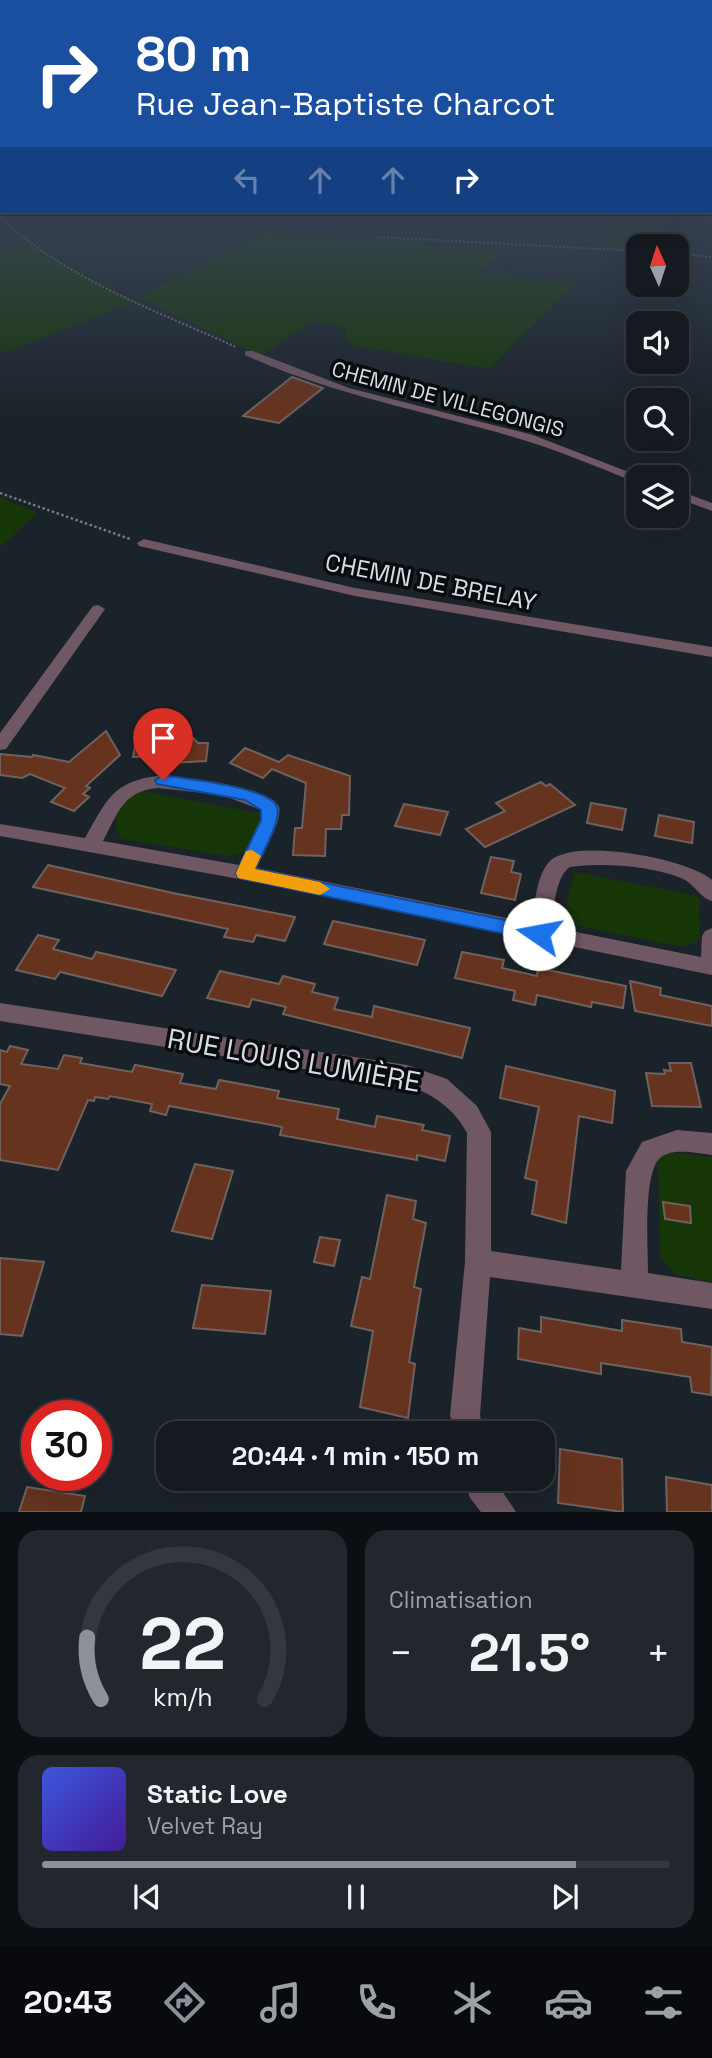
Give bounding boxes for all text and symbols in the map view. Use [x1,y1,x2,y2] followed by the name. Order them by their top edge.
[136,23,251,85] text: 80 m
[21,28,112,119] icon: right
[136,84,556,124] text: Rue Jean-Baptiste Charcot
[228,161,266,199] icon: left
[301,161,339,199] icon: ahead
[374,161,412,199] icon: ahead
[447,161,485,199] icon: right
[626,234,690,298] north arrow
[626,234,689,528] map controls
[626,311,689,374] button: sound
[329,355,567,443] street label: CHEMIN DE VILLEGONGIS
[626,388,689,451] button: search
[626,465,689,528] button: layers
[323,546,540,618] street label: CHEMIN DE BRELAY
[133,708,193,780] pin
[144,719,182,757] icon: arrive
[502,897,576,971] position arrow
[165,1020,423,1100] street label: RUE LOUIS LUMIÈRE
[21,1400,112,1491] speed limit sign: 30
[232,1439,479,1473] text: 20:44 · 1 min · 150 m
[389,1585,533,1615] text: Climatisation
[139,1598,226,1691] text: 22
[469,1620,590,1686] text: 21.5°
[389,1629,413,1677] text: −
[646,1629,670,1677] text: +
[153,1681,212,1713] text: km/h
[147,1777,288,1811] text: Static Love
[147,1811,263,1841] text: Velvet Ray
[128,1878,166,1916] icon: previous
[337,1878,375,1916] icon: pause
[546,1878,584,1916] icon: next
[160,1978,209,2027] icon: directions
[256,1978,305,2027] icon: music
[352,1978,401,2027] icon: phone
[448,1978,497,2027] icon: climate
[544,1978,593,2027] icon: car
[639,1978,688,2027] icon: filters
[23,1982,113,2022] text: 20:43

